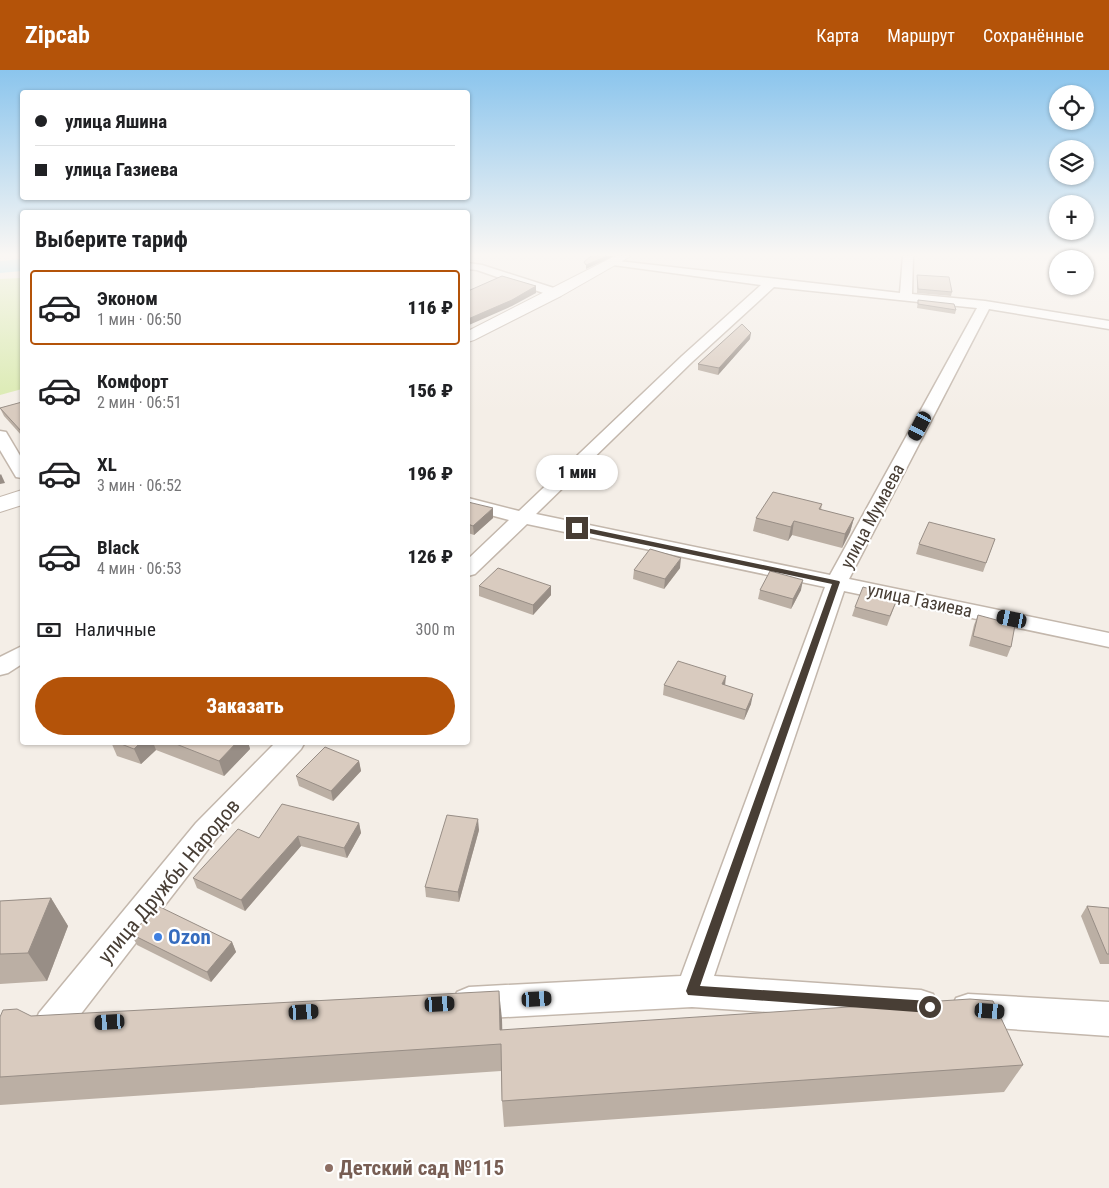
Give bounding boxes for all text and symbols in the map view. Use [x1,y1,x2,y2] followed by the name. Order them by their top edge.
[25,21,90,49] text: Zipcab
[816,25,859,46] text: Карта
[887,25,955,46] text: Маршрут
[983,25,1084,46] text: Сохранённые
[1049,85,1094,295] map controls
[1049,85,1094,130] button: locate
[65,110,167,133] text: улица Яшина
[1049,140,1094,185] button: layers
[65,158,178,181] text: улица Газиева
[1049,195,1094,240] button: +
[35,227,188,252] text: Выберите тариф
[1049,250,1094,295] button: −
[37,285,82,330] icon: car
[97,287,158,310] text: Эконом
[408,296,453,319] text: 116 ₽
[97,310,182,329] text: 1 мин · 06:50
[37,368,82,413] icon: car
[97,370,169,393] text: Комфорт
[408,379,453,402] text: 156 ₽
[97,393,182,412] text: 2 мин · 06:51
[906,409,933,443] car
[37,451,82,496] icon: car
[97,453,117,476] text: XL
[536,456,618,490] callout: 1 мин
[836,460,908,572] street label: улица Мумаева
[408,462,453,485] text: 196 ₽
[558,463,596,482] text: 1 мин
[97,476,182,495] text: 3 мин · 06:52
[566,517,588,539] route end
[37,534,82,579] icon: car
[97,536,139,559] text: Black
[408,545,453,568] text: 126 ₽
[97,559,182,578] text: 4 мин · 06:53
[866,579,974,621] street label: улица Газиева
[995,609,1028,629] car
[35,616,63,644] icon: cash
[75,618,156,641] text: Наличные
[416,620,455,639] text: 300 m
[35,677,455,735] button: Заказать
[93,794,245,968] street label: улица Дружбы Народов
[168,925,211,949] place label: Ozon
[152,931,164,943] marker: Ozon
[521,991,552,1007] car
[424,996,455,1012] car
[919,996,941,1018] route start
[974,1002,1005,1020] car
[288,1004,319,1020] car
[94,1014,125,1030] car
[339,1156,504,1180] place label: Детский сад №115
[323,1162,335,1174] marker: Детский сад №115

